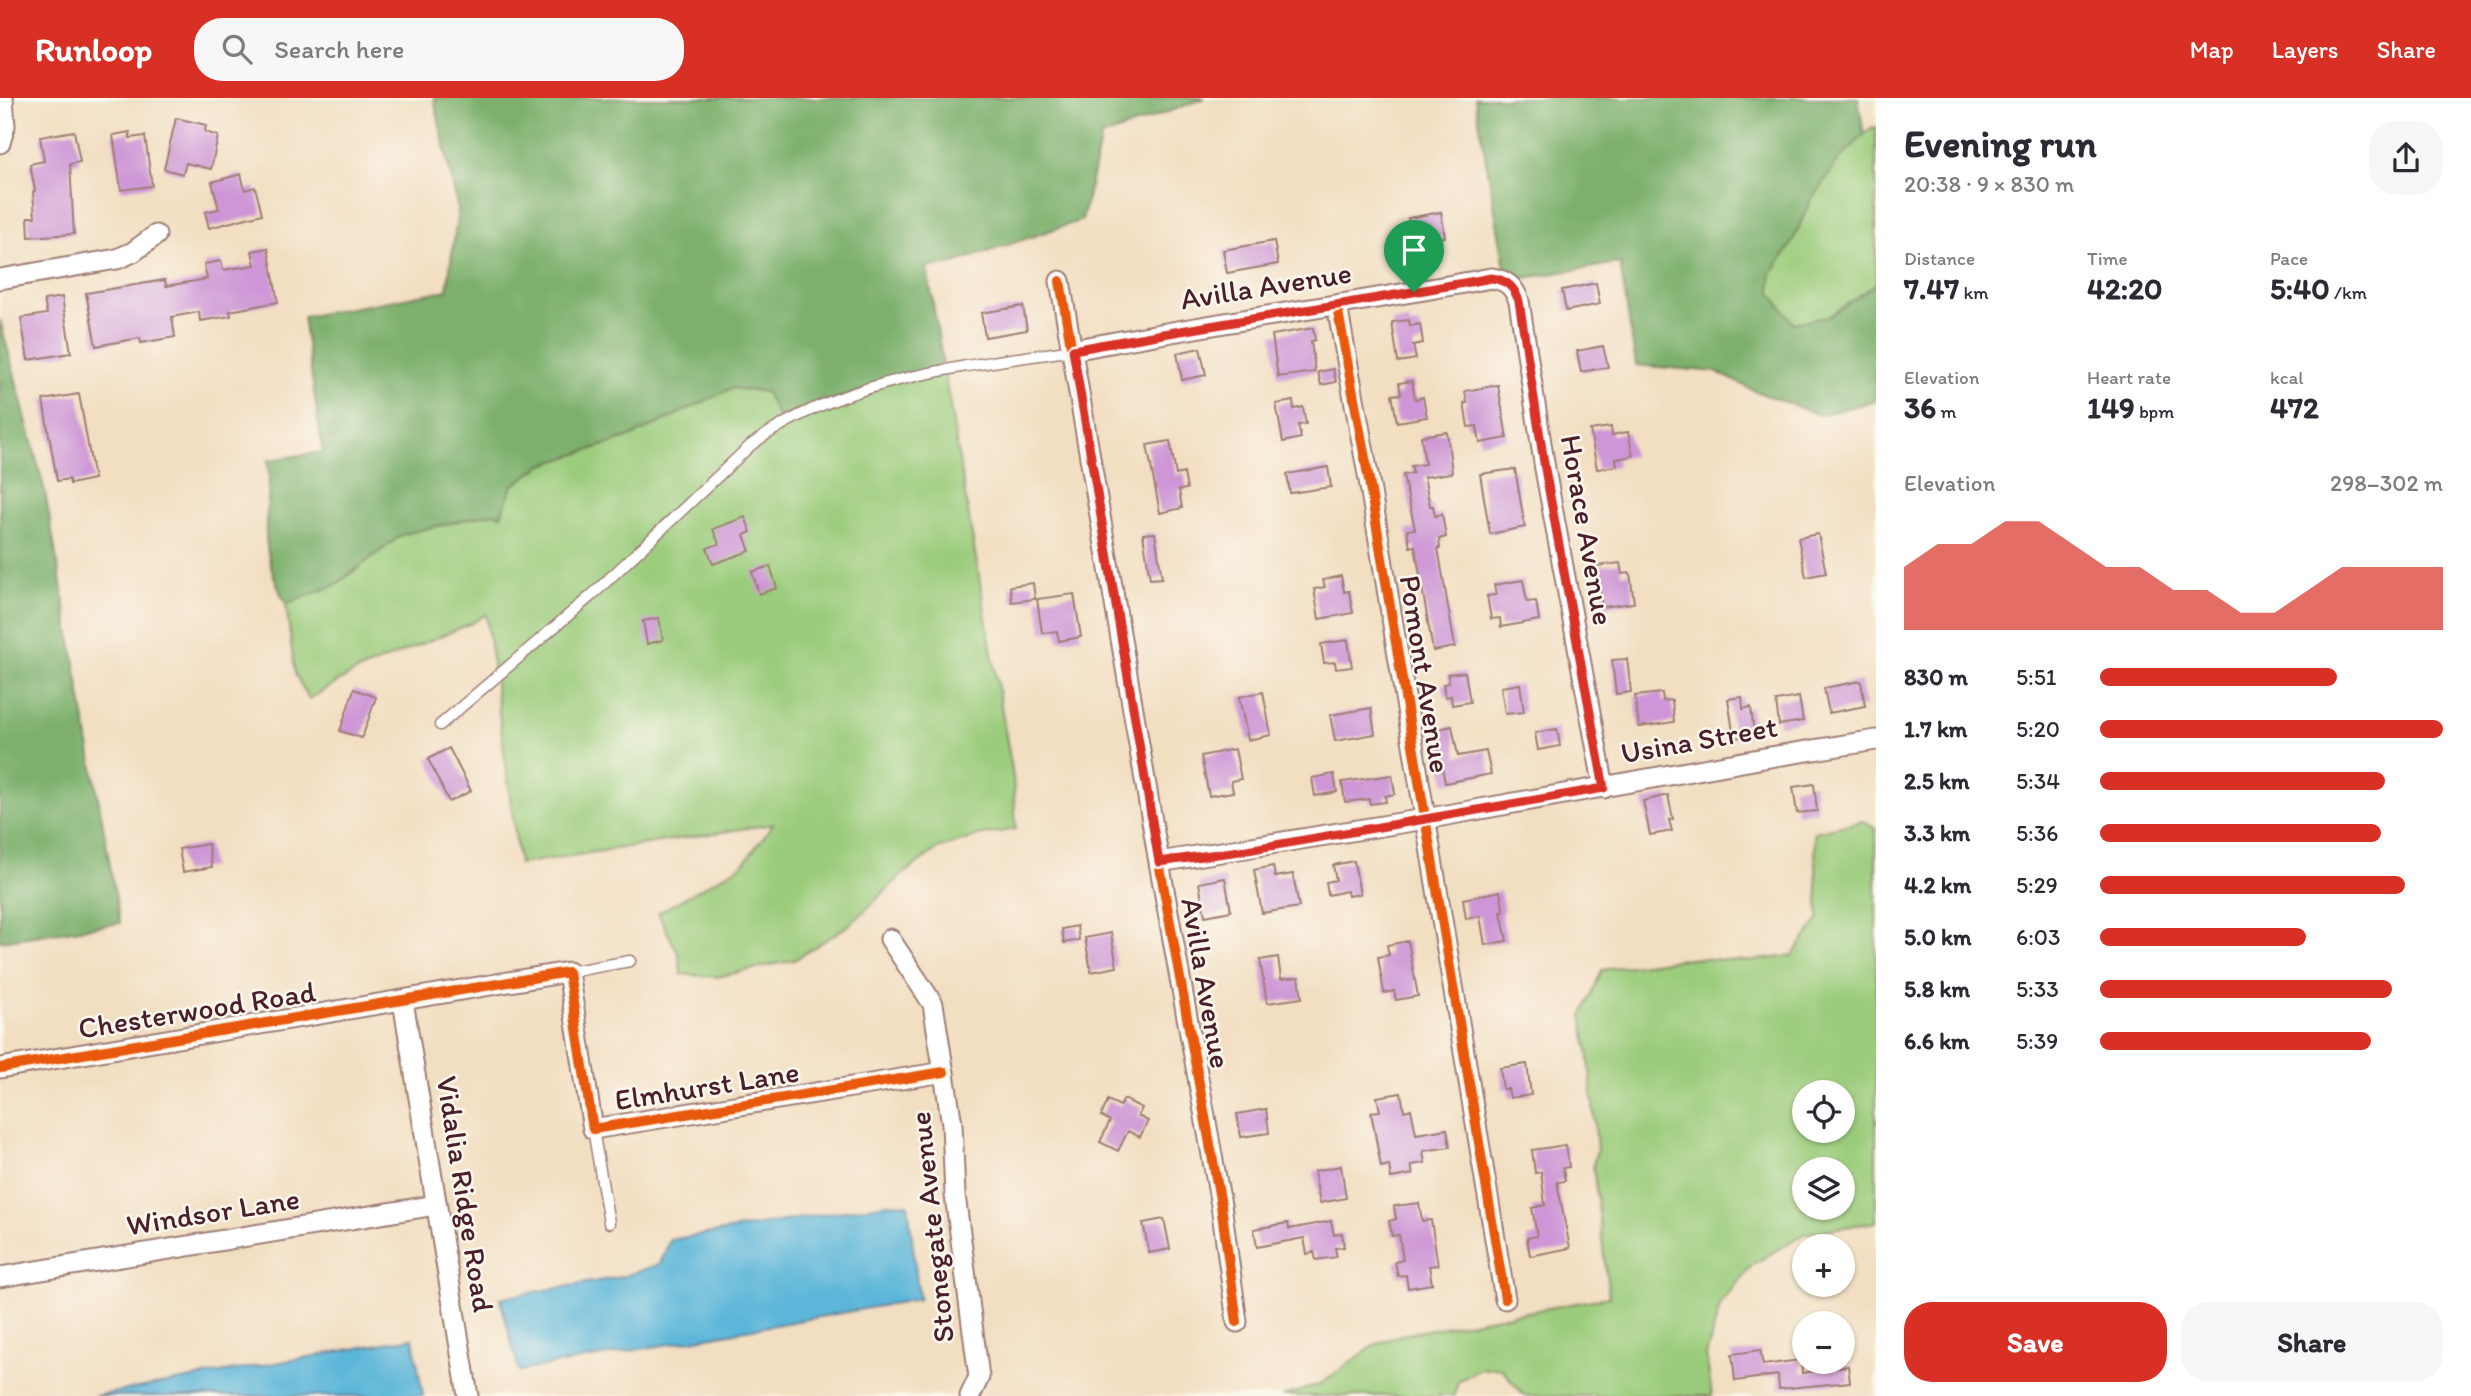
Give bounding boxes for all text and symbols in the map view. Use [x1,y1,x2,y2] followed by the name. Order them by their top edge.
[194,18,684,81] search box
[35,30,152,69] text: Runloop
[218,30,256,68] icon: search
[274,33,405,65] text: Search here
[2190,35,2234,64] text: Map
[2272,35,2339,64] text: Layers
[2377,35,2436,64] text: Share
[1904,121,2097,167] text: Evening run
[2369,121,2443,195] button: share
[1904,170,2074,198] text: 20:38 · 9 × 830 m
[1384,220,1444,292] pin
[1395,231,1433,269] icon: arrive
[1904,247,1975,270] text: Distance
[2087,247,2128,270] text: Time
[2270,247,2308,270] text: Pace
[1178,254,1354,317] street label: Avilla Avenue
[1904,270,1959,307] text: 7.47
[2087,270,2162,307] text: 42:20
[2270,270,2330,307] text: 5:40
[1959,281,1989,304] text: km
[2330,281,2367,304] text: /km
[1904,366,1980,389] text: Elevation
[2087,366,2171,389] text: Heart rate
[2270,366,2304,389] text: kcal
[1904,389,1936,426] text: 36
[2087,389,2135,426] text: 149
[2270,389,2319,426] text: 472
[1936,400,1957,423] text: m
[2135,400,2174,423] text: bpm
[1553,432,1622,628] street label: Horace Avenue
[1904,469,1995,497] text: Elevation
[2330,469,2443,497] text: 298–302 m
[1392,572,1459,776] street label: Pomont Avenue
[1904,663,1968,691] text: 830 m
[2016,663,2056,691] text: 5:51
[1618,708,1780,771] street label: Usina Street
[1904,715,1967,743] text: 1.7 km
[2016,715,2060,743] text: 5:20
[1904,767,1969,795] text: 2.5 km
[2016,767,2060,795] text: 5:34
[1904,819,1970,847] text: 3.3 km
[2016,819,2058,847] text: 5:36
[1904,871,1971,899] text: 4.2 km
[2016,871,2058,899] text: 5:29
[1173,895,1240,1071] street label: Avilla Avenue
[1904,923,1971,951] text: 5.0 km
[2016,923,2061,951] text: 6:03
[75,972,319,1047] street label: Chesterwood Road
[1904,975,1970,1003] text: 5.8 km
[2016,975,2059,1003] text: 5:33
[1904,1027,1970,1055] text: 6.6 km
[2016,1027,2058,1055] text: 5:39
[612,1053,802,1118] street label: Elmhurst Lane
[429,1073,502,1315] street label: Vidalia Ridge Road
[1792,1080,1855,1374] map controls
[1792,1080,1855,1143] button: locate
[901,1110,962,1345] street label: Stonegate Avenue
[1792,1157,1855,1220] button: layers
[124,1180,302,1243] street label: Windsor Lane
[1792,1234,1855,1297] button: +
[1904,1302,2167,1382] button: Save
[2181,1302,2443,1382] button: Share
[1792,1311,1855,1374] button: −

